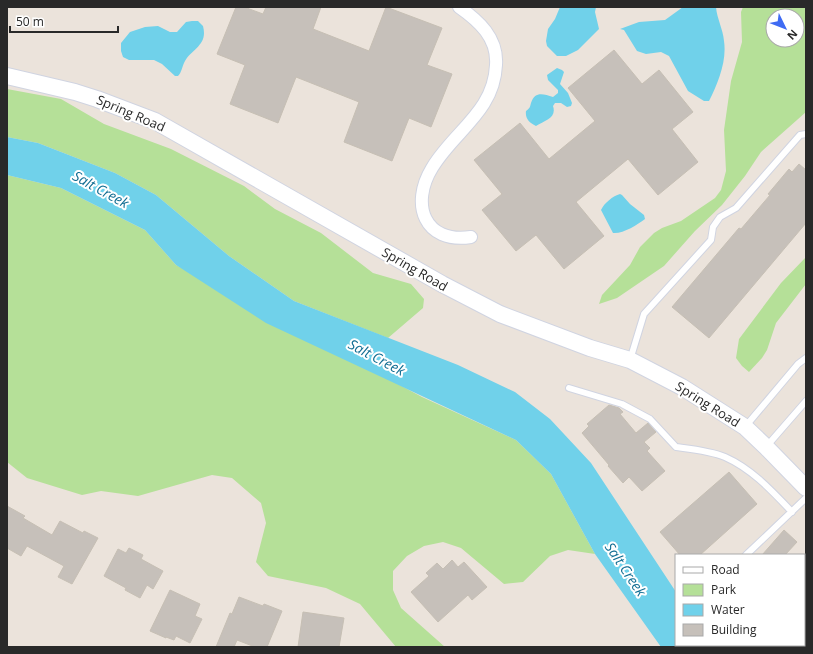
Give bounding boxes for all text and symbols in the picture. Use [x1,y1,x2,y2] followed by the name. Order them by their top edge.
[10,8,118,34] scale bar
[765,8,805,48] north arrow
[16,13,44,30] text: 50 m
[784,27,801,44] text: N
[94,90,168,136] street label: Spring Road
[70,166,133,213] water label: Salt Creek
[379,243,451,295] street label: Spring Road
[345,334,410,380] water label: Salt Creek
[672,377,744,431] street label: Spring Road
[601,538,652,601] water label: Salt Creek
[675,554,805,646] legend
[711,561,740,578] text: Road
[711,581,737,598] text: Park
[711,601,745,618] text: Water
[711,621,757,638] text: Building

